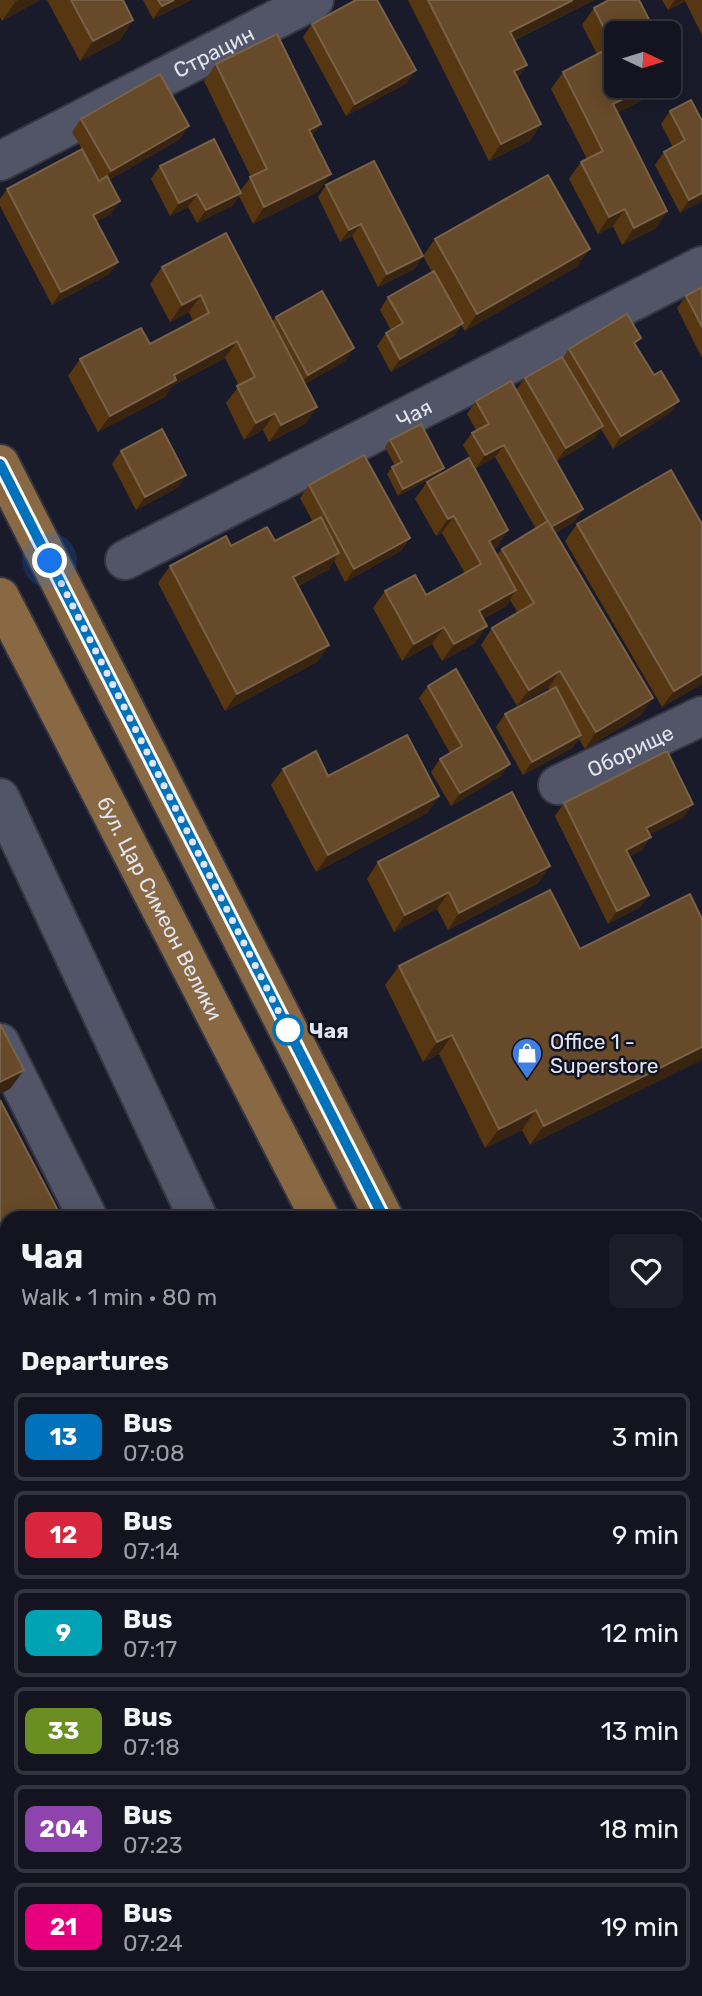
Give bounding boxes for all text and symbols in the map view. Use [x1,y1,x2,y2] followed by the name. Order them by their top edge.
[169,20,258,83] street label: Страцин
[604,21,681,98] north arrow
[604,21,681,98] map controls
[392,393,436,432] street label: Чая
[32,543,67,578] your location
[583,719,677,782] street label: Оборище
[92,792,228,1024] street label: бул. Цар Симеон Велики
[273,1015,303,1045] marker: Чая
[309,1018,349,1043] place label: Чая
[550,1029,658,1078] place label: Office 1 - Superstore
[510,1036,544,1080] shop icon: Office 1 - Superstore
[609,1234,683,1308] button: heart
[21,1237,83,1276] text: Чая
[21,1283,217,1311] text: Walk · 1 min · 80 m
[21,1346,169,1377] text: Departures
[123,1408,172,1439] text: Bus
[612,1422,679,1453] text: 3 min
[50,1423,77,1451] text: 13
[123,1439,185,1467] text: 07:08
[123,1506,172,1537] text: Bus
[612,1520,679,1551] text: 9 min
[50,1521,77,1549] text: 12
[123,1537,179,1565] text: 07:14
[123,1604,172,1635] text: Bus
[601,1618,679,1649] text: 12 min
[56,1619,71,1647] text: 9
[123,1635,177,1663] text: 07:17
[123,1702,172,1733] text: Bus
[601,1716,679,1747] text: 13 min
[48,1717,79,1745] text: 33
[123,1733,180,1761] text: 07:18
[123,1800,172,1831] text: Bus
[600,1814,679,1845] text: 18 min
[39,1815,88,1843] text: 204
[123,1831,183,1859] text: 07:23
[123,1898,172,1929] text: Bus
[601,1912,679,1943] text: 19 min
[50,1913,77,1941] text: 21
[123,1929,183,1957] text: 07:24

